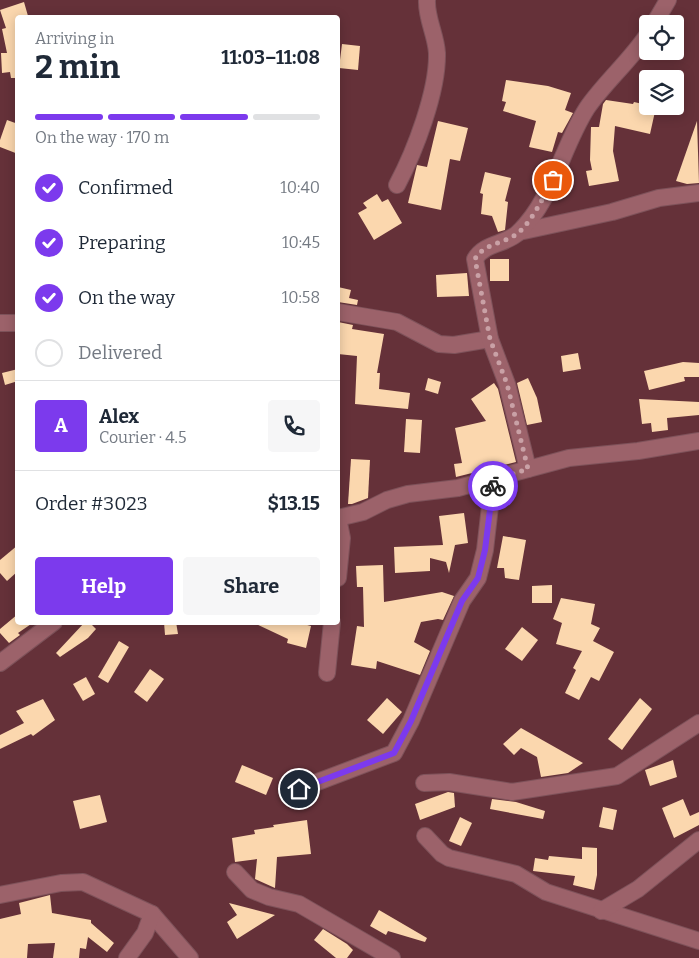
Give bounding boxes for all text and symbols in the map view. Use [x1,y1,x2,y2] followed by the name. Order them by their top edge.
[639,15,684,115] map controls
[639,15,684,60] button: locate
[35,29,114,48] text: Arriving in
[221,46,320,69] text: 11:03–11:08
[35,48,120,86] text: 2 min
[639,70,684,115] button: layers
[35,128,169,147] text: On the way · 170 m
[532,159,574,201] pin
[539,166,567,194] icon: bag
[35,174,63,202] icon: check
[78,176,173,199] text: Confirmed
[280,178,320,197] text: 10:40
[35,229,63,257] icon: check
[78,231,166,254] text: Preparing
[282,233,320,252] text: 10:45
[35,284,63,312] icon: check
[78,286,175,309] text: On the way
[282,288,320,307] text: 10:58
[78,341,162,364] text: Delivered
[268,400,320,452] button: phone
[99,405,139,428] text: Alex
[54,414,68,437] text: A
[99,428,187,447] text: Courier · 4.5
[468,461,518,511] courier
[479,472,507,500] icon: bike
[35,492,148,515] text: Order #3023
[267,492,320,515] text: $13.15
[35,557,173,615] button: Help
[183,557,320,615] button: Share
[278,768,320,810] pin
[285,775,313,803] icon: home

